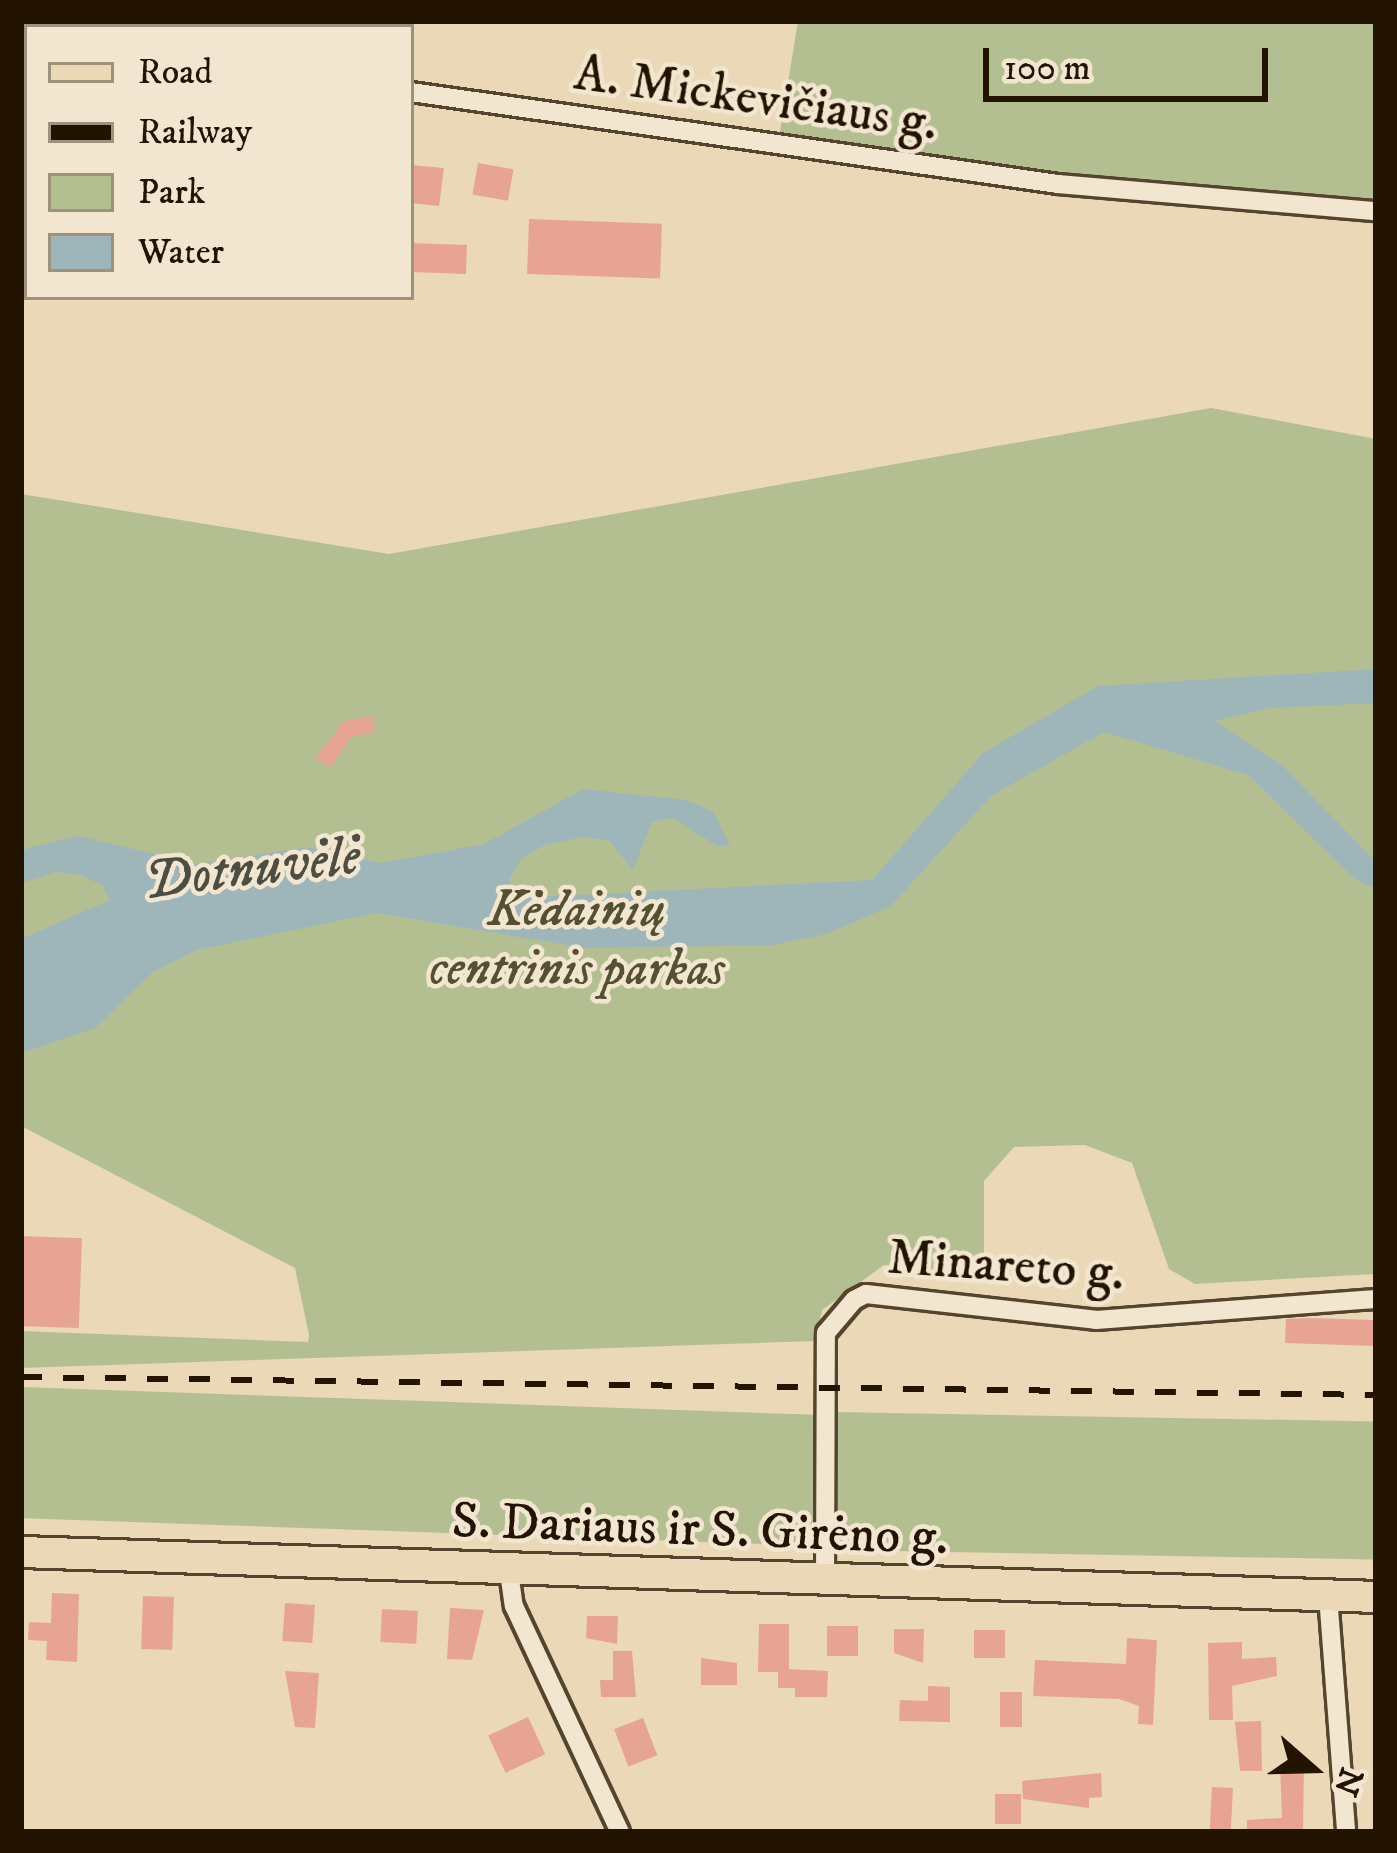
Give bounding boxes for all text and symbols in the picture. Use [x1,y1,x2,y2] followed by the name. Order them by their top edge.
[24,24,414,300] legend
[989,24,1274,98] scale bar
[570,43,942,155] street label: A. Mickevičiaus g.
[1004,46,1091,91] text: 100 m
[138,50,213,95] text: Road
[138,110,252,155] text: Railway
[138,170,205,215] text: Park
[138,230,224,275] text: Water
[140,825,364,915] water label: Dotnuvėlė
[429,880,725,1000] park label: Kėdainių centrinis parkas
[886,1227,1126,1305] street label: Minareto g.
[451,1491,949,1569] street label: S. Dariaus ir S. Girėno g.
[1253,1709,1373,1829] north arrow
[1323,1762,1371,1801] text: N

